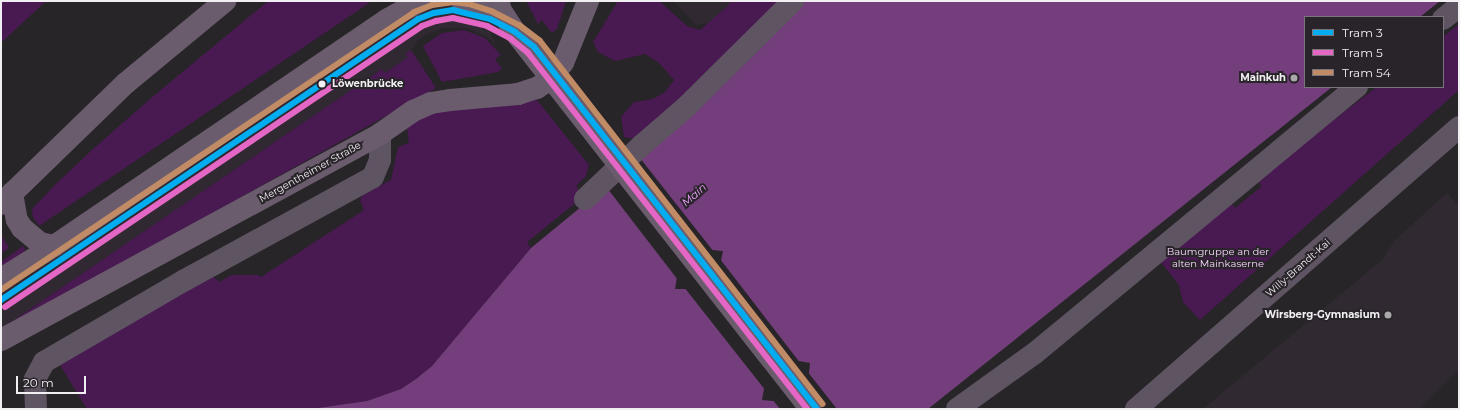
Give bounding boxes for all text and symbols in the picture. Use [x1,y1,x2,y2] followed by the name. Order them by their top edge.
[1304,16,1444,88] legend
[1342,25,1383,40] text: Tram 3
[1342,45,1383,60] text: Tram 5
[1342,65,1391,80] text: Tram 54
[1240,72,1286,84] place label: Mainkuh
[1289,73,1299,83] marker: Mainkuh
[315,77,329,91] marker: Löwenbrücke
[332,78,403,90] place label: Löwenbrücke
[257,139,363,205] street label: Mergentheimer Straße
[679,181,709,209] water label: Main
[1263,237,1333,299] street label: Willy-Brandt-Kai
[1167,245,1269,268] park label: Baumgruppe an der alten Mainkaserne
[1265,309,1380,321] place label: Wirsberg-Gymnasium
[1383,310,1393,320] marker: Wirsberg-Gymnasium
[18,368,88,394] scale bar
[23,375,54,390] text: 20 m

